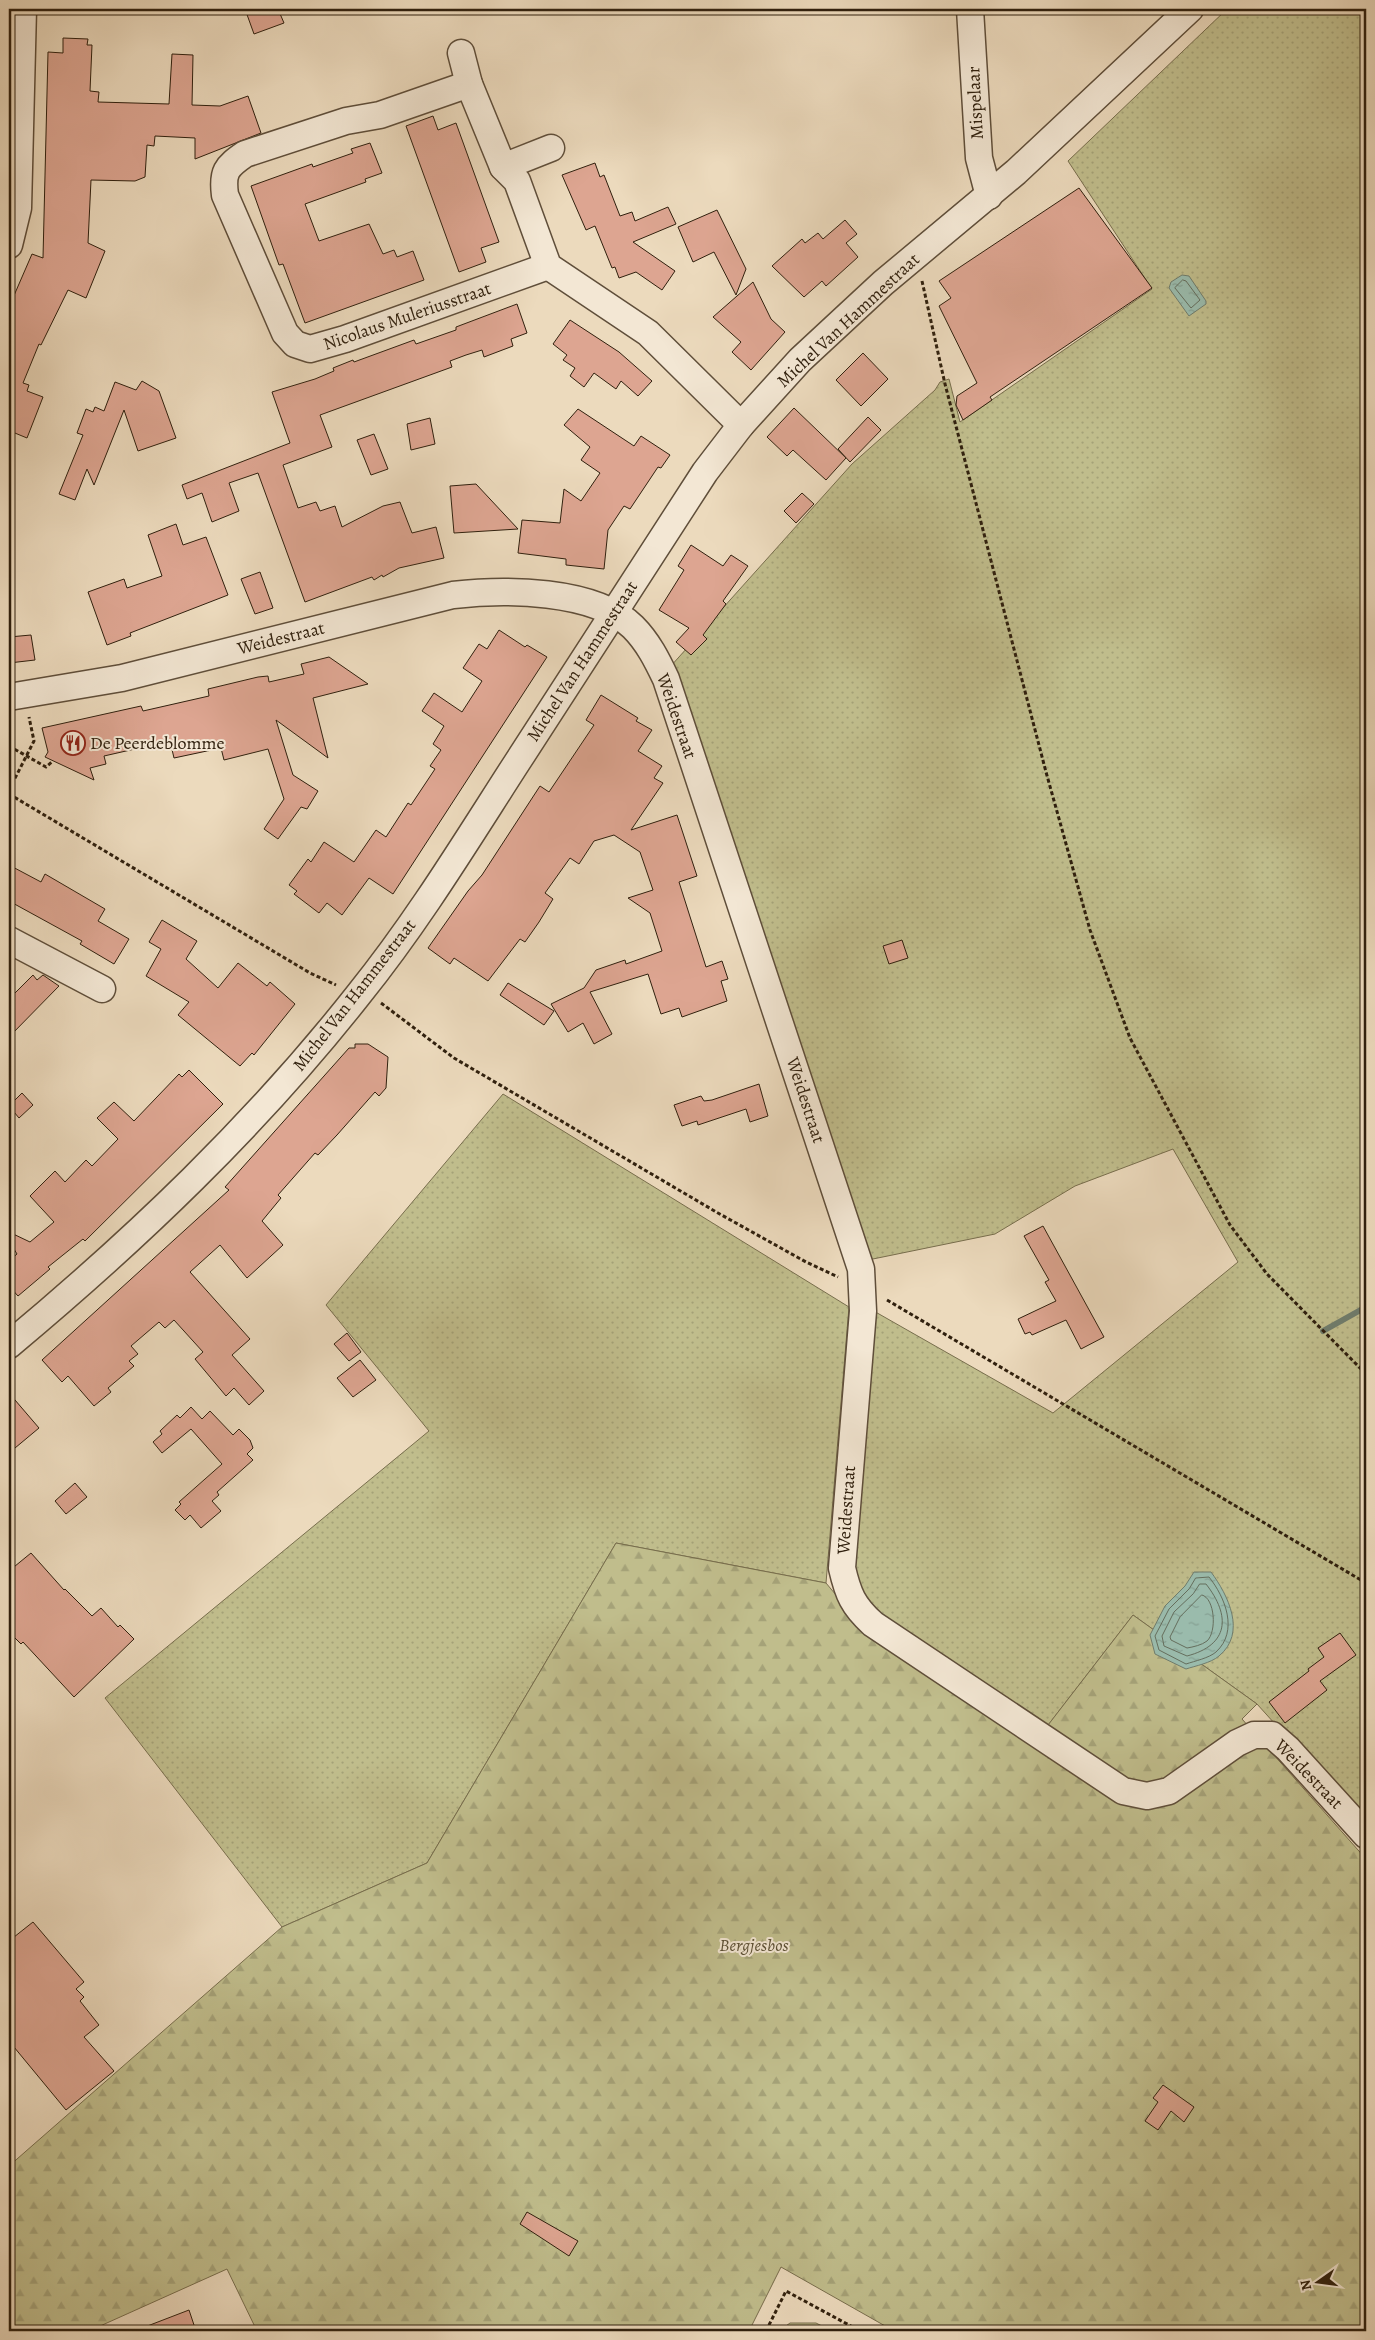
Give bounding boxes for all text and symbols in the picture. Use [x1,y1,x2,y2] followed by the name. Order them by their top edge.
[961,66,989,140] street label: Mispelaar
[771,247,925,393] street label: Michel Van Hammestraat
[320,276,494,356] street label: Nicolaus Muleriusstraat
[521,576,643,746] street label: Michel Van Hammestraat
[234,616,327,661] street label: Weidestraat
[651,669,703,762] street label: Weidestraat
[60,730,86,756] restaurant icon: De Peerdeblomme
[90,731,224,755] place label: De Peerdeblomme
[287,914,421,1076] street label: Michel Van Hammestraat
[781,1053,831,1146] street label: Weidestraat
[831,1465,861,1556] street label: Weidestraat
[1269,1733,1349,1814] street label: Weidestraat
[719,1933,789,1957] park label: Bergjesbos
[1292,2258,1342,2308] north arrow
[1295,2278,1316,2292] text: N

